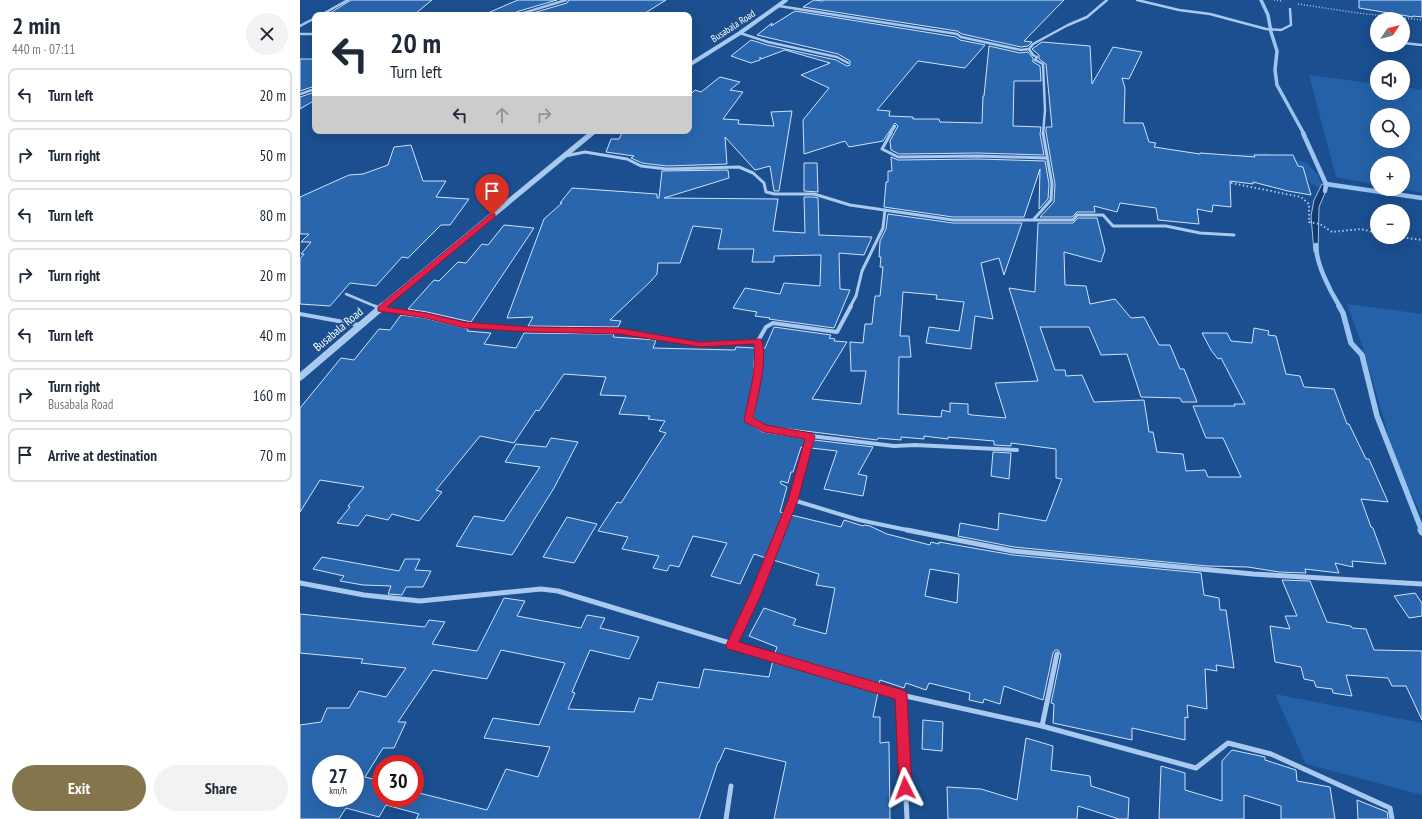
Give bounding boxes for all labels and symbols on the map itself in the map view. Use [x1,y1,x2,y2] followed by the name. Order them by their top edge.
[708,7,758,45] street label: Busabala Road
[1370,12,1410,52] north arrow
[475,174,509,215] pin
[310,304,366,354] street label: Busabala Road
[372,755,424,807] speed limit sign: 30
[884,767,926,809] position arrow

